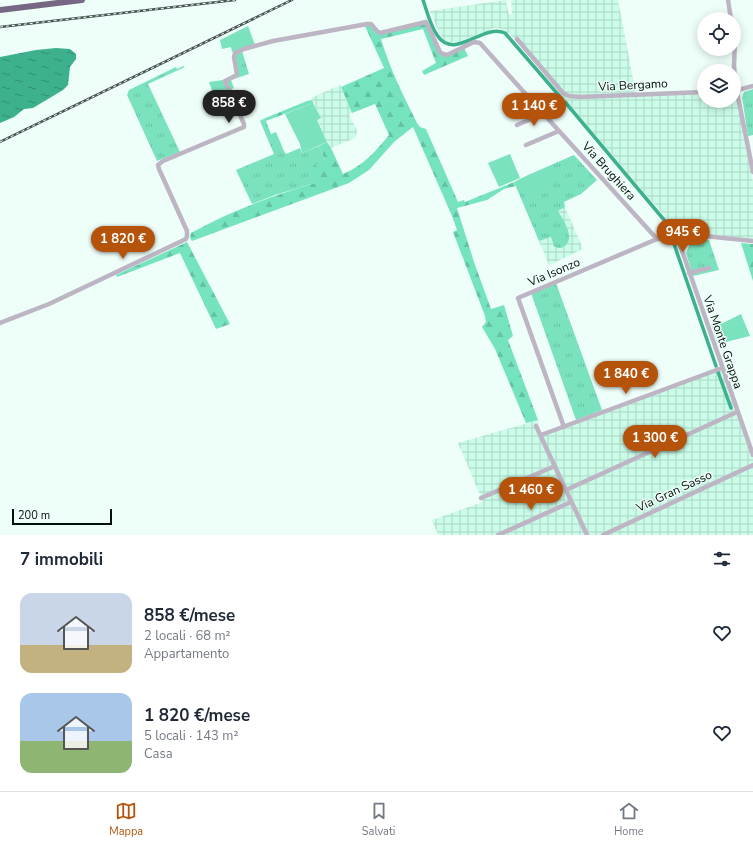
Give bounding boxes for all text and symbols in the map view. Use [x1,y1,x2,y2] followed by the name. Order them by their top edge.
[697,12,741,108] map controls
[697,12,741,56] button: locate
[697,64,741,108] button: layers
[597,75,668,95] street label: Via Bergamo
[201,90,257,124] pin: 858 €
[497,93,571,127] pin: 1 140 €
[212,94,246,112] text: 858 €
[511,97,557,115] text: 1 140 €
[578,138,639,204] street label: Via Brughiera
[655,219,711,253] pin: 945 €
[666,223,700,241] text: 945 €
[86,226,160,260] pin: 1 820 €
[100,230,146,248] text: 1 820 €
[525,254,583,290] street label: Via Isonzo
[699,292,746,391] street label: Via Monte Grappa
[589,361,663,395] pin: 1 840 €
[603,365,649,383] text: 1 840 €
[618,425,692,459] pin: 1 300 €
[632,429,678,447] text: 1 300 €
[633,466,715,516] street label: Via Gran Sasso
[494,477,568,511] pin: 1 460 €
[508,481,554,499] text: 1 460 €
[12,507,112,526] scale bar
[18,508,50,523] text: 200 m
[20,548,103,571] text: 7 immobili
[711,548,733,570] icon: filters
[144,604,235,627] text: 858 €/mese
[52,609,100,657] icon: home
[711,622,733,644] icon: heart
[144,627,231,645] text: 2 locali · 68 m²
[144,645,229,663] text: Appartamento
[144,704,250,727] text: 1 820 €/mese
[52,709,100,757] icon: home
[711,722,733,744] icon: heart
[144,727,238,745] text: 5 locali · 143 m²
[144,745,173,763] text: Casa
[109,800,143,839] tab: Mappa
[362,800,395,839] tab: Salvati
[614,800,644,839] tab: Home

